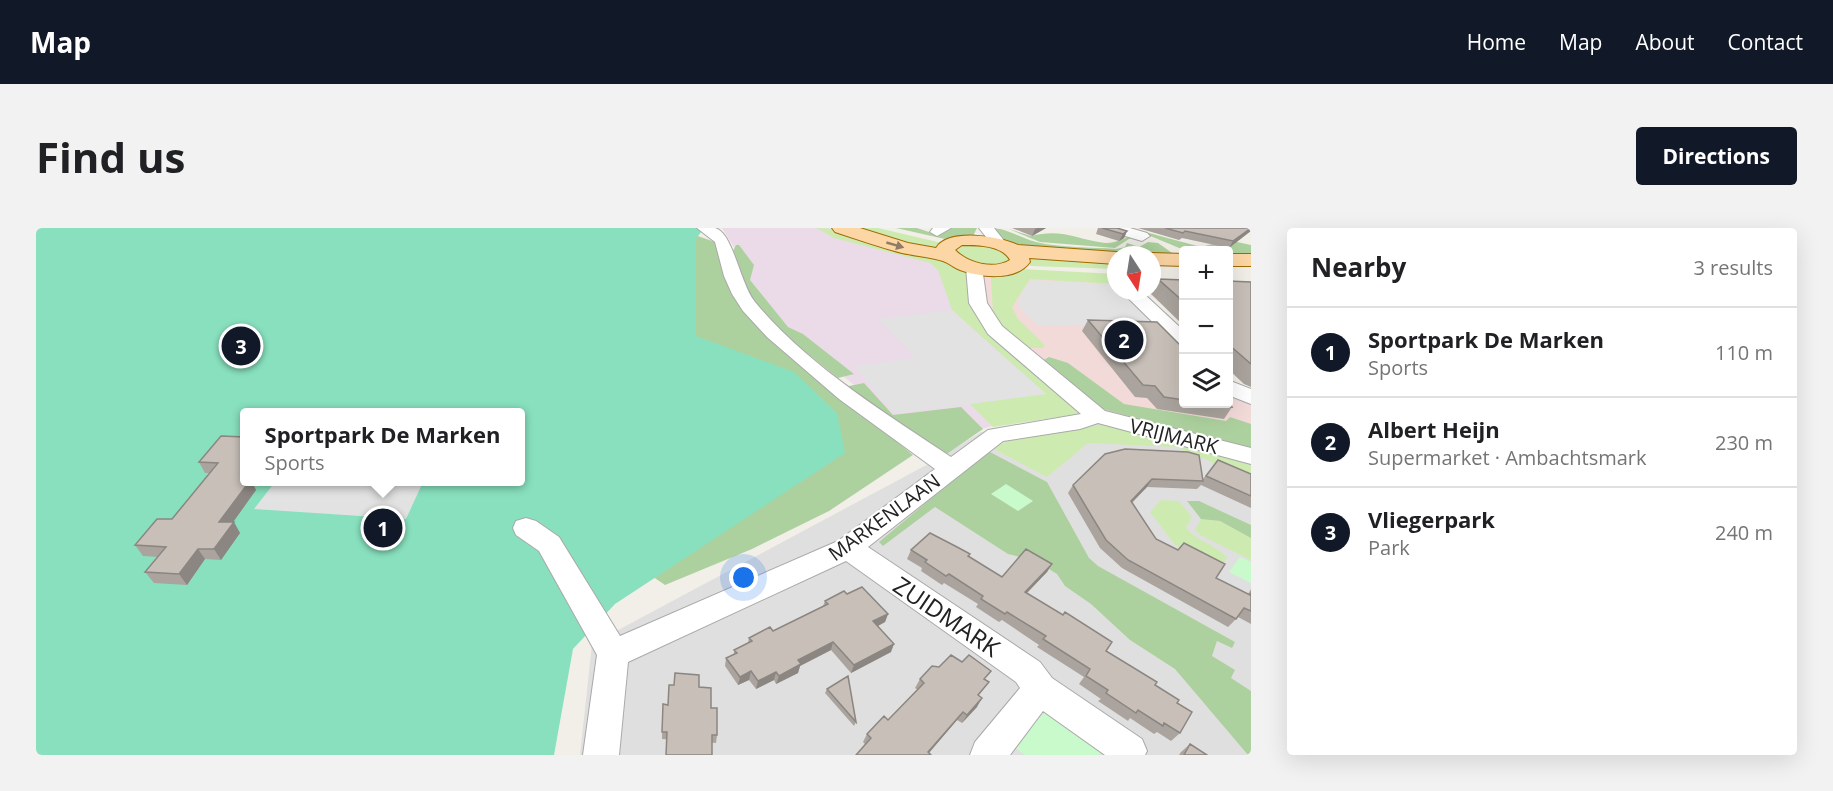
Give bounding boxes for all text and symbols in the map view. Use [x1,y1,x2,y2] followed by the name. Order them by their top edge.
[30,23,91,61] text: Map
[1467,28,1526,56] text: Home
[1559,28,1602,56] text: Map
[1635,28,1695,56] text: About
[1728,28,1803,56] text: Contact
[1636,127,1797,185] button: Directions
[36,128,185,185] text: Find us
[886,241,904,250] one-way arrow
[1107,246,1161,300] north arrow
[1179,246,1233,408] map controls
[1179,246,1233,300] button: +
[1311,249,1406,285] text: Nearby
[1693,254,1773,281] text: 3 results
[1179,300,1233,354] button: −
[1104,318,1144,362] pin: 2
[222,324,260,368] pin: 3
[1368,324,1604,354] text: Sportpark De Marken
[1325,339,1336,366] text: 1
[1715,339,1773,366] text: 110 m
[1179,354,1233,408] button: layers
[1368,354,1428,381] text: Sports
[240,408,525,486] popup
[1127,412,1222,460] street label: VRIJMARK
[1368,414,1500,444] text: Albert Heijn
[265,419,500,449] text: Sportpark De Marken
[1325,429,1336,456] text: 2
[1715,429,1773,456] text: 230 m
[1368,444,1647,471] text: Supermarket · Ambachtsmark
[265,449,325,476] text: Sports
[823,467,945,567] street label: MARKENLAAN
[1368,504,1495,534] text: Vliegerpark
[364,506,402,550] pin: 1
[1325,519,1336,546] text: 3
[1715,519,1773,546] text: 240 m
[1368,534,1410,561] text: Park
[729,563,758,592] your location
[887,568,1007,664] street label: ZUIDMARK

